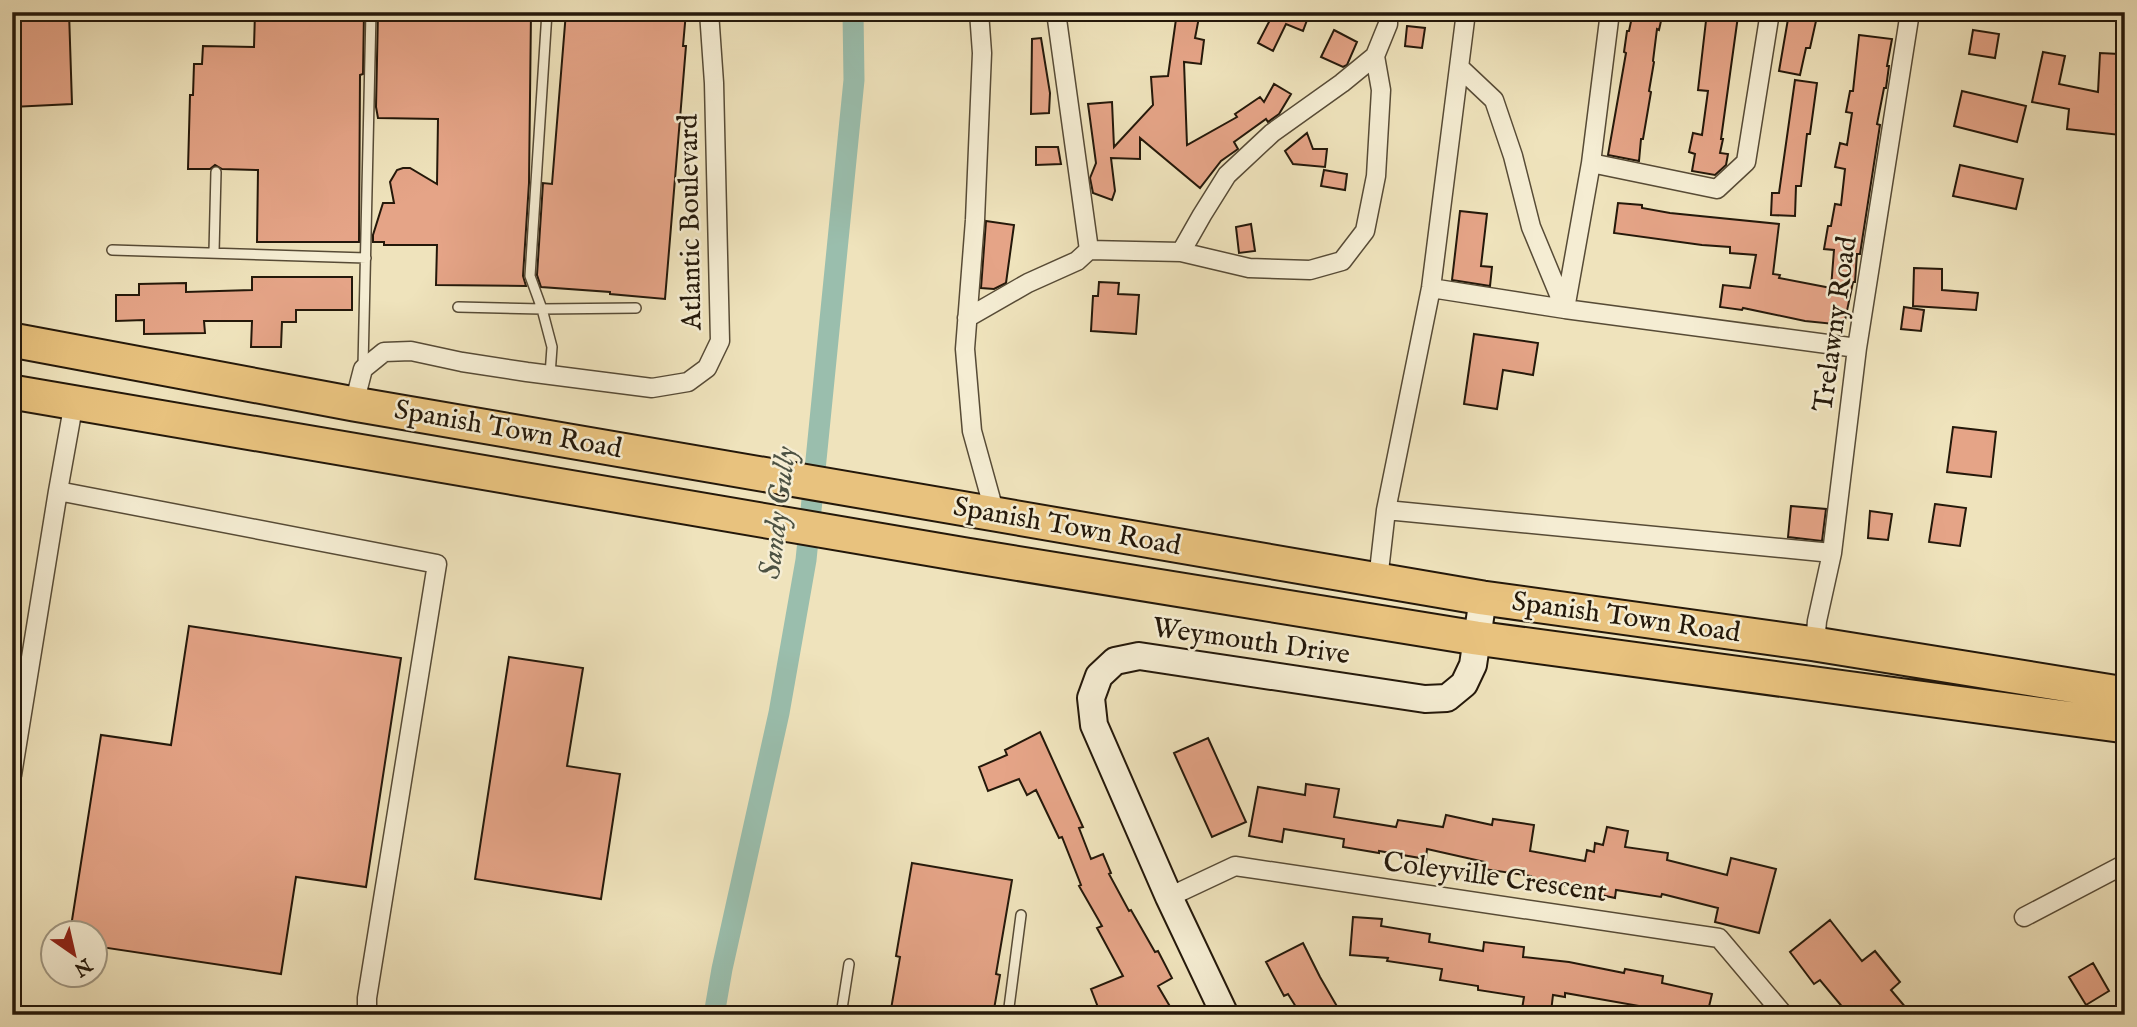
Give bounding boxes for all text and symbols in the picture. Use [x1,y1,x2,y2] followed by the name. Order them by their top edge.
[672,113,710,331] street label: Atlantic Boulevard
[1806,234,1866,414] street label: Trelawny Road
[392,393,624,467] street label: Spanish Town Road
[752,444,806,581] water label: Sandy Gully
[951,490,1183,564] street label: Spanish Town Road
[1510,585,1743,651] street label: Spanish Town Road
[1150,611,1352,673] street label: Weymouth Drive
[1381,845,1609,911] street label: Coleyville Crescent
[38,918,108,988] north arrow
[68,951,97,981] text: N

